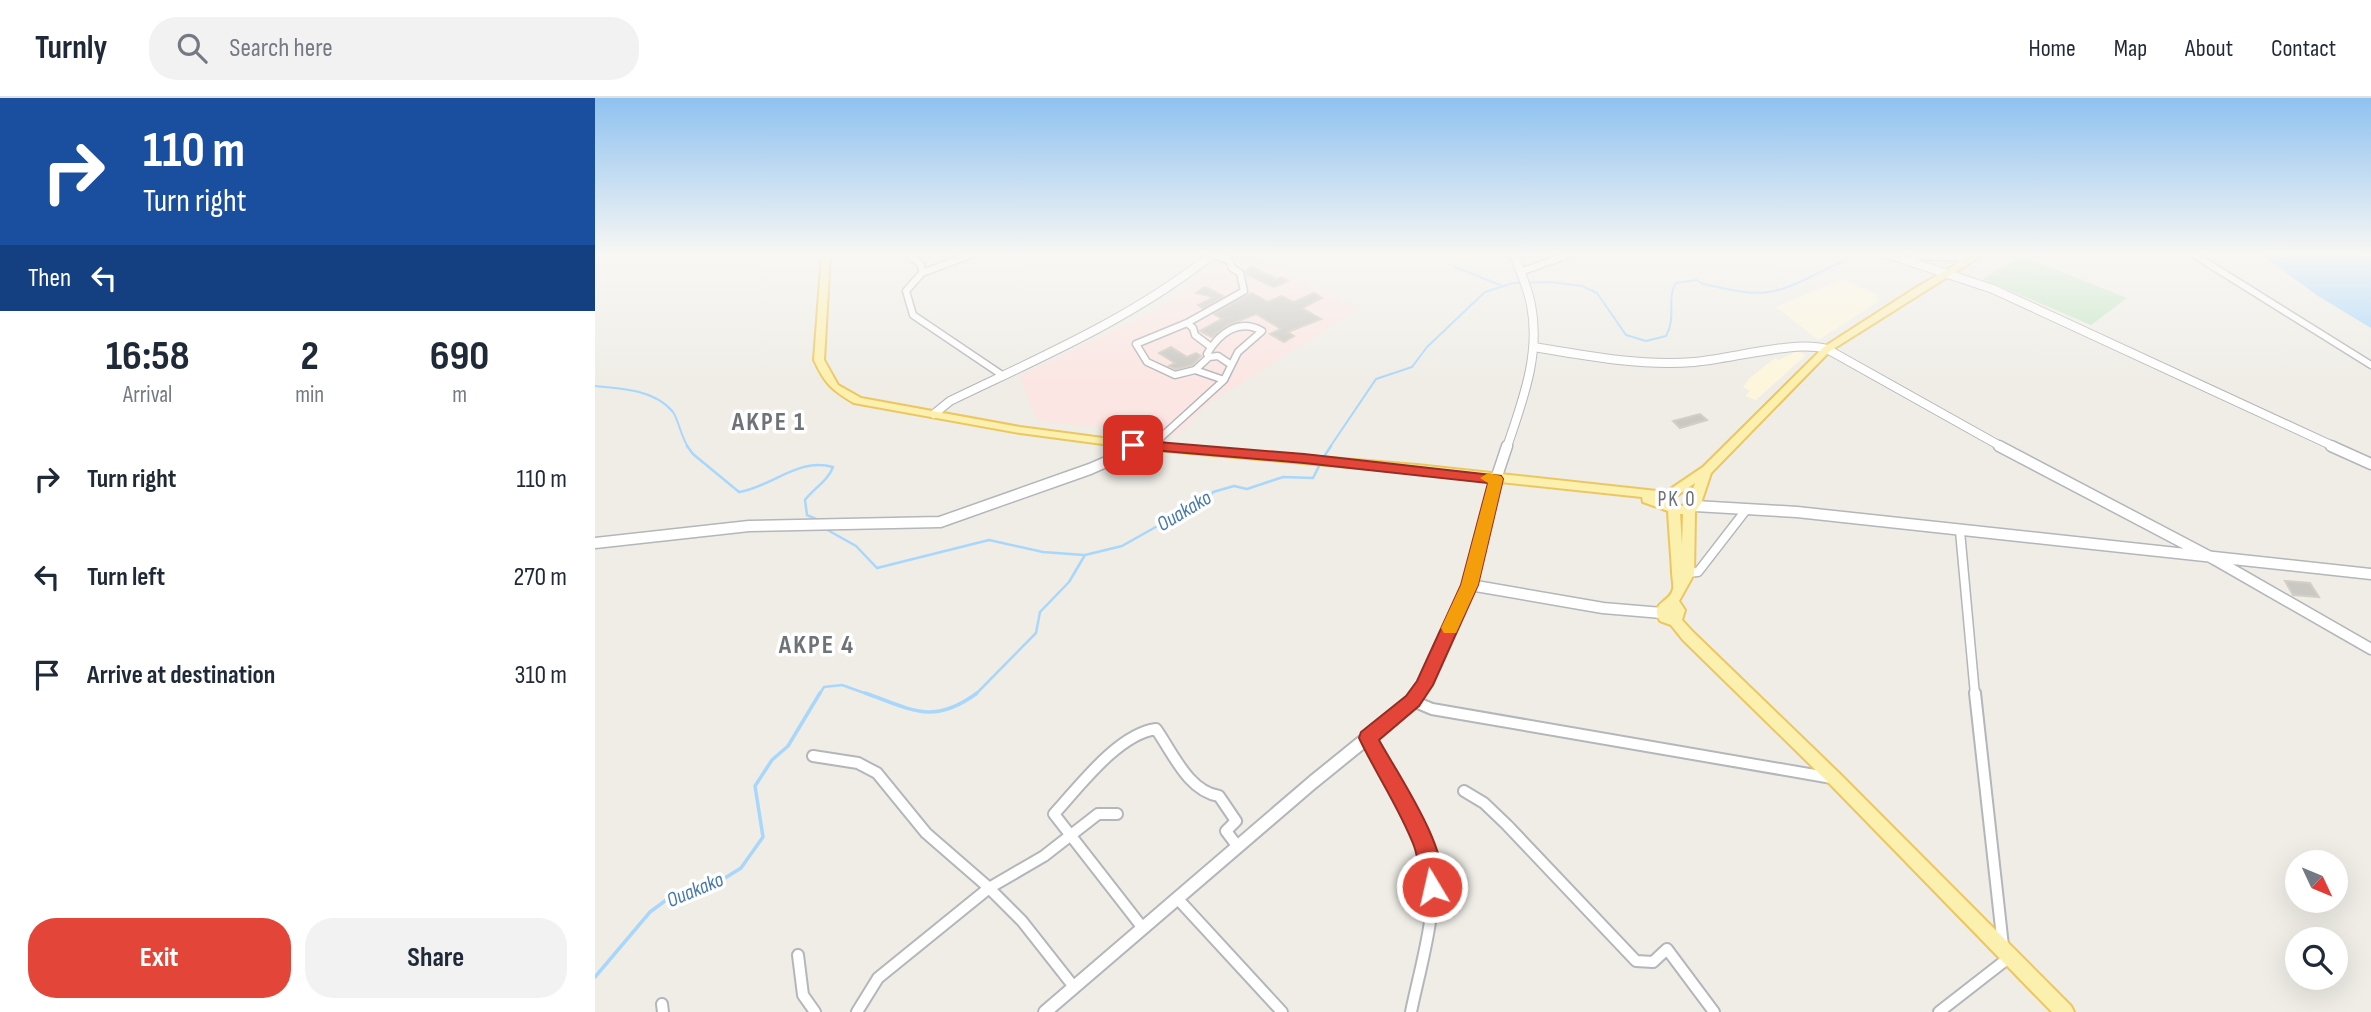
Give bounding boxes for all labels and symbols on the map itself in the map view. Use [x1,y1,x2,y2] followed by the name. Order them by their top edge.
[731,407,806,438] district label: AKPE 1
[1103,415,1163,475] pin
[1152,485,1216,537] water label: Ouakako
[1657,487,1697,512] district label: PK 0
[778,630,855,661] district label: AKPE 4
[1395,850,1469,924] position arrow
[2285,850,2349,914] north arrow
[663,867,728,913] water label: Ouakako

